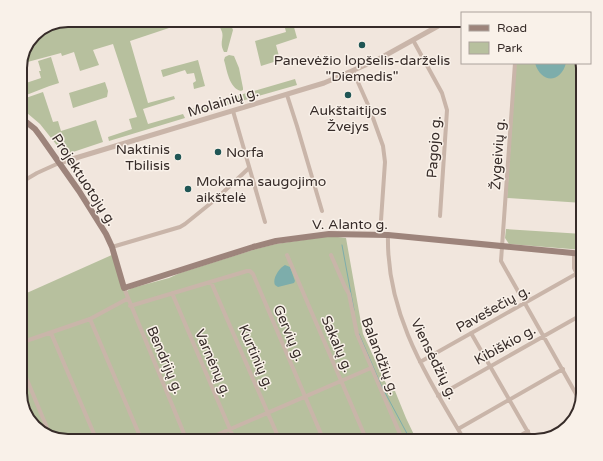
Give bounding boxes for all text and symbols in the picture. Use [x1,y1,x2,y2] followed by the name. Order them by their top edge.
[461,12,591,64] legend
[497,21,527,35] text: Road
[357,40,367,50] marker: Panevėžio lopšelis-darželis "Diemedis"
[497,41,523,55] text: Park
[274,52,451,85] place label: Panevėžio lopšelis-darželis "Diemedis"
[185,83,261,121] street label: Molainių g.
[343,90,353,100] marker: Aukštaitijos Žvejys
[309,102,387,135] place label: Aukštaitijos Žvejys
[423,115,445,179] street label: Pagojo g.
[487,117,509,191] street label: Žygeivių g.
[48,131,120,229] street label: Projektuotojų g.
[116,141,170,174] place label: Naktinis Tbilisis
[226,144,264,161] place label: Norfa
[213,147,223,157] marker: Norfa
[173,152,183,162] marker: Naktinis Tbilisis
[196,173,326,206] place label: Mokama saugojimo aikštelė
[183,184,193,194] marker: Mokama saugojimo aikštelė
[312,216,388,233] street label: V. Alanto g.
[453,282,533,336] street label: Pavešečių g.
[270,302,308,364] street label: Gervių g.
[317,313,357,375] street label: Sakalų g.
[357,315,403,397] street label: Balandžių g.
[407,316,461,402] street label: Viensėdžių g.
[471,321,539,369] street label: Kibiškio g.
[235,322,277,392] street label: Kurtinių g.
[143,324,187,396] street label: Bendrijų g.
[191,327,235,399] street label: Varnėnų g.

